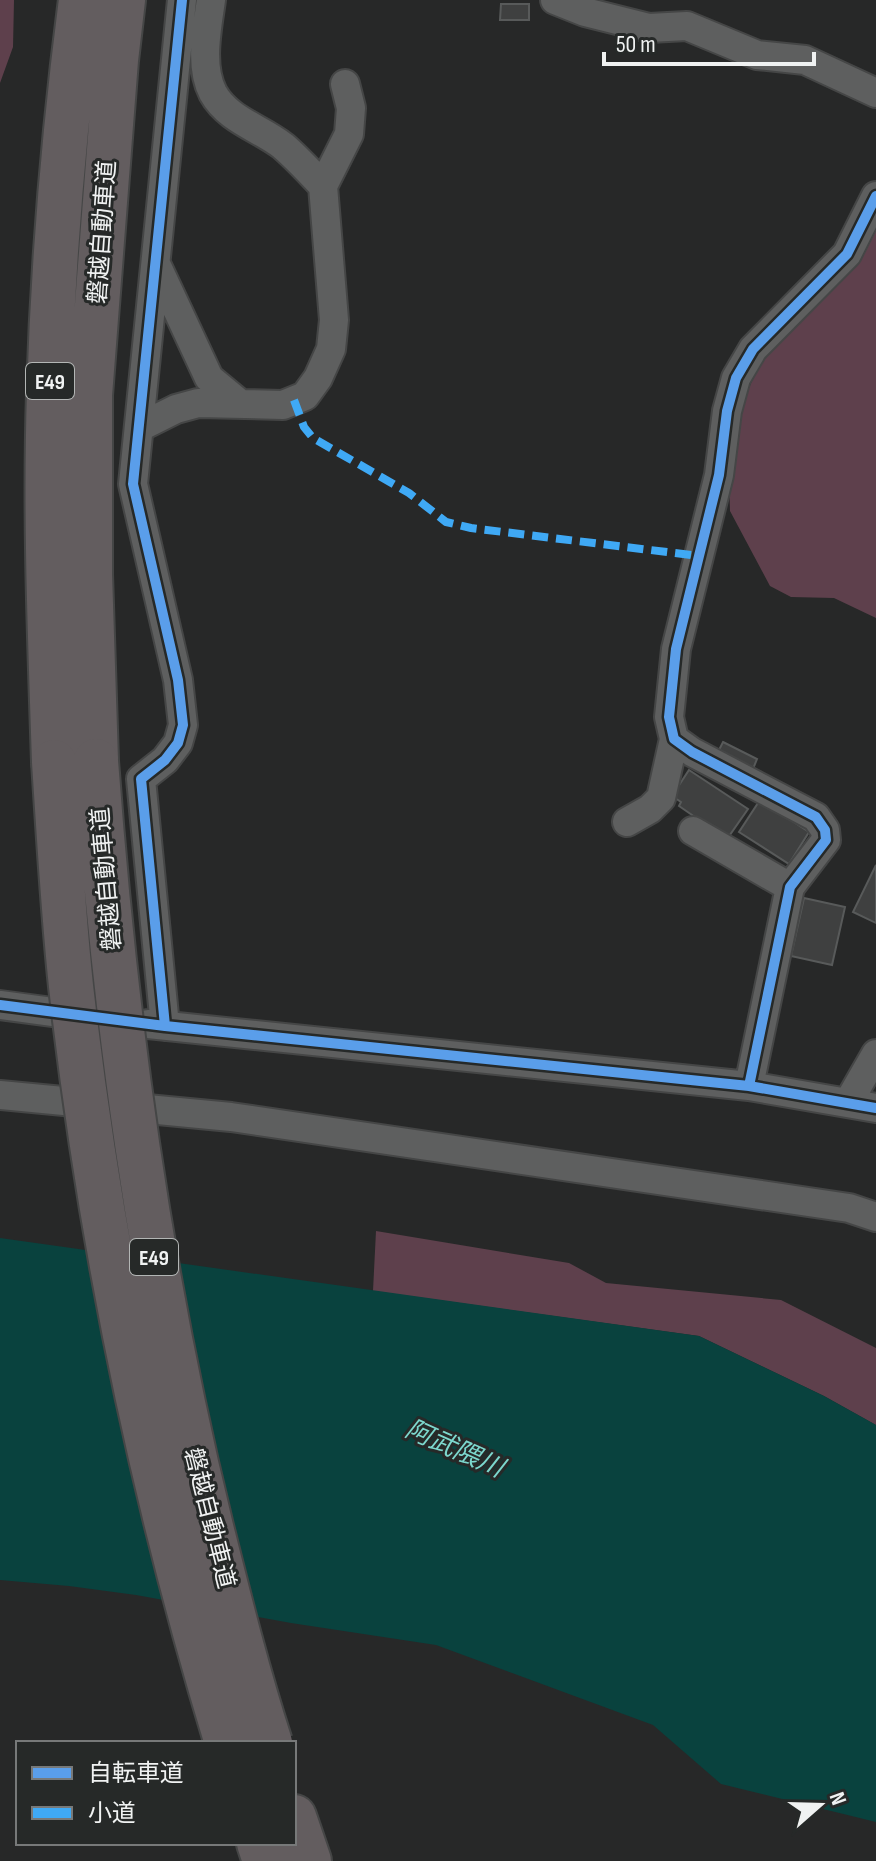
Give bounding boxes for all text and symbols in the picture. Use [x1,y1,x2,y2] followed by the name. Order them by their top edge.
[604,16,814,66] scale bar
[616,30,656,59] text: 50 m
[83,159,122,305] street label: 磐越自動車道
[26,363,74,399] road number: E49
[86,806,127,952] street label: 磐越自動車道
[130,1239,178,1275] road number: E49
[401,1414,511,1486] water label: 阿武隈川
[178,1445,241,1591] street label: 磐越自動車道
[16,1741,296,1845] legend
[88,1759,184,1788] text: 自転車道
[780,1765,860,1845] north arrow
[823,1789,852,1809] text: N
[88,1799,136,1828] text: 小道

